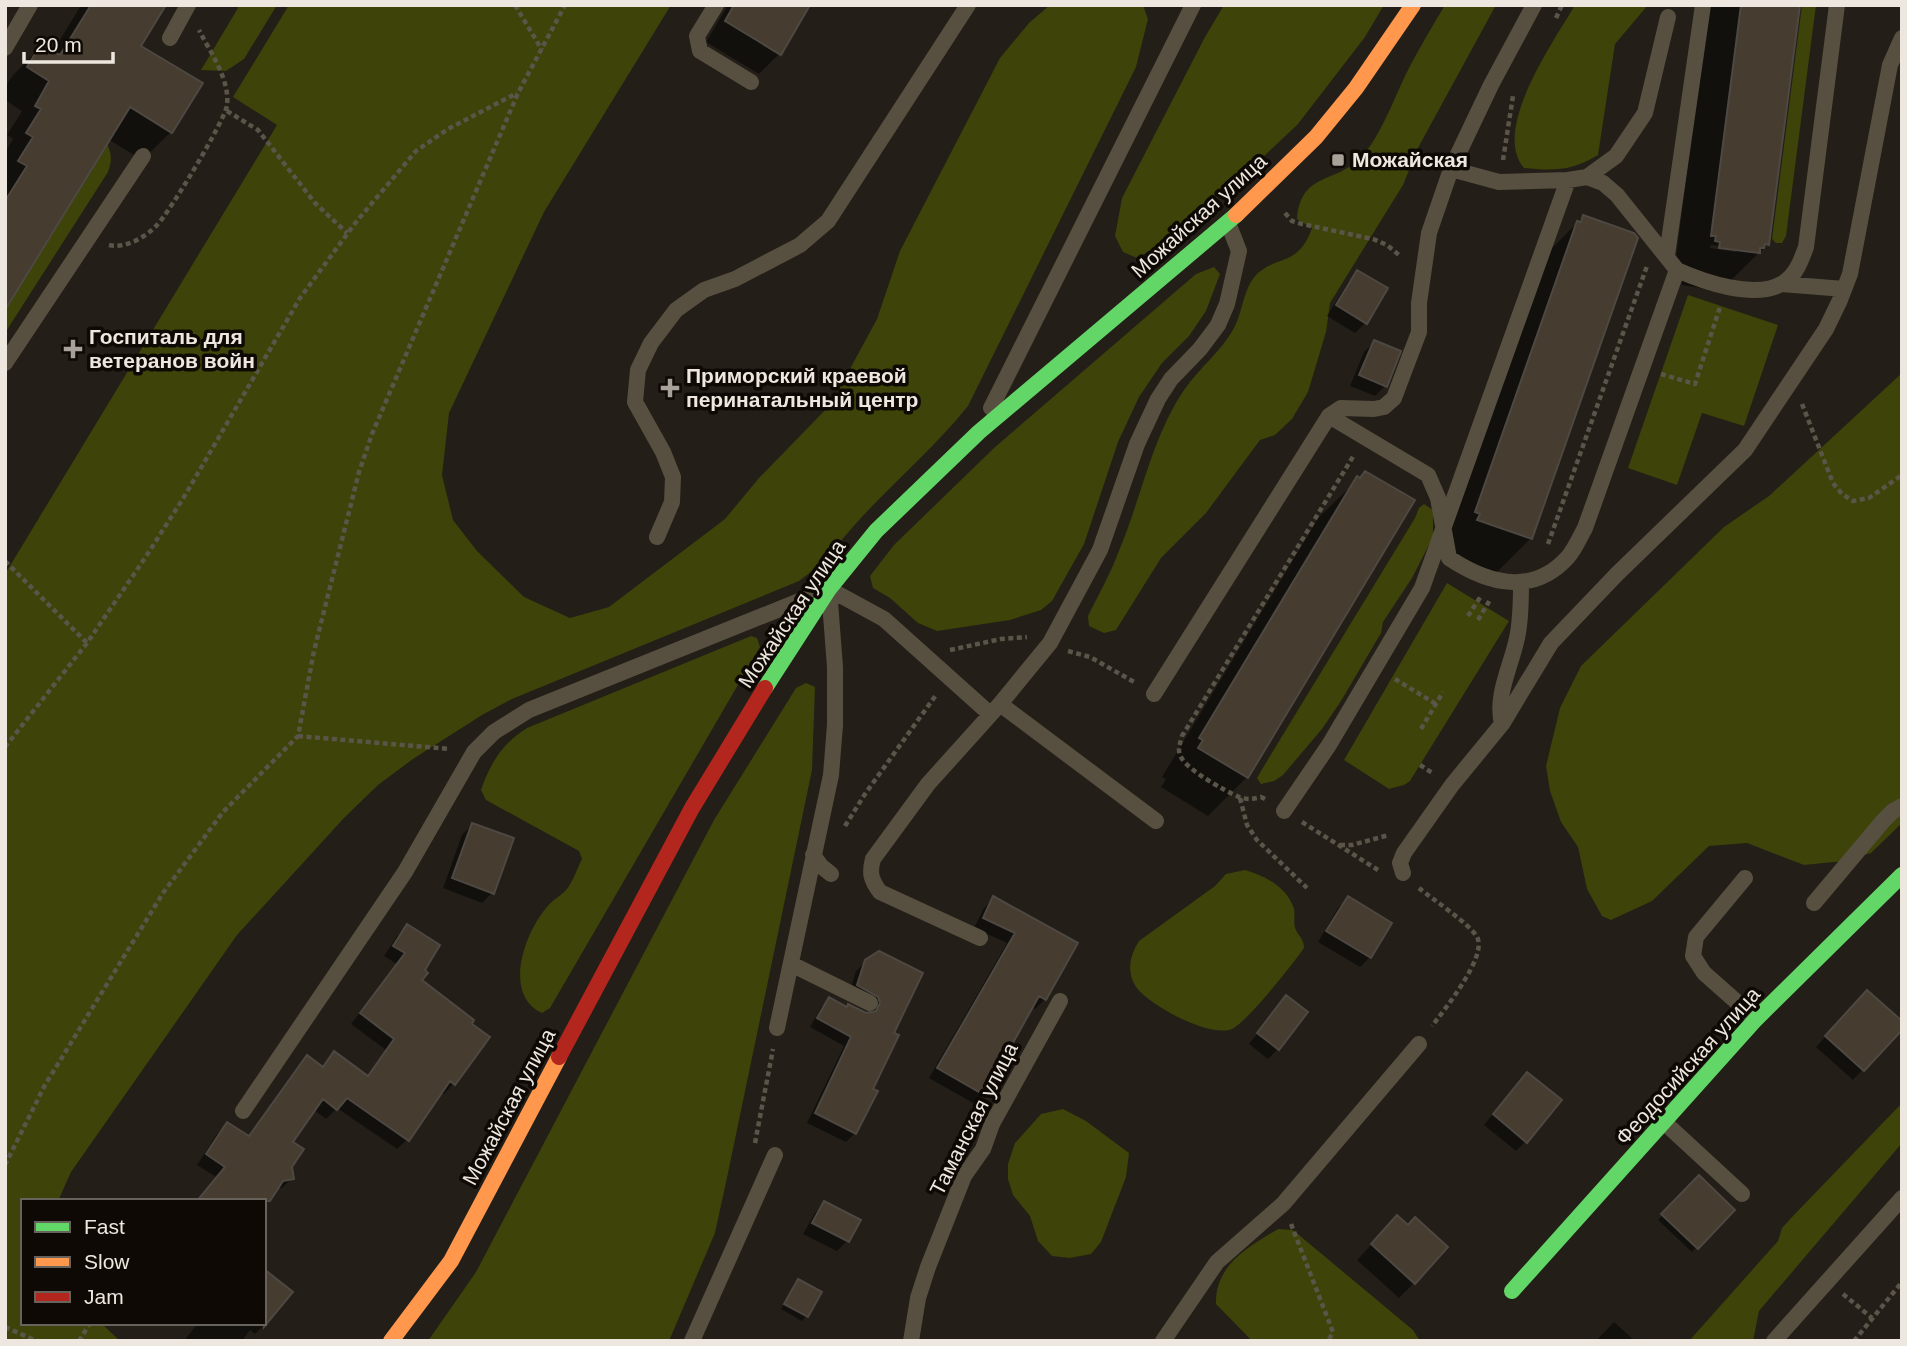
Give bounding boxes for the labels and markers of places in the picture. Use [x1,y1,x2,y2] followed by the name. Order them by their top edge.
[1352,148,1468,171] place label: Можайская
[1330,152,1346,168] marker: Можайская
[89,325,255,372] place label: Госпиталь для ветеранов войн
[63,339,83,359] marker: Госпиталь для ветеранов войн
[686,364,918,411] place label: Приморский краевой перинатальный центр
[660,378,680,398] marker: Приморский краевой перинатальный центр

